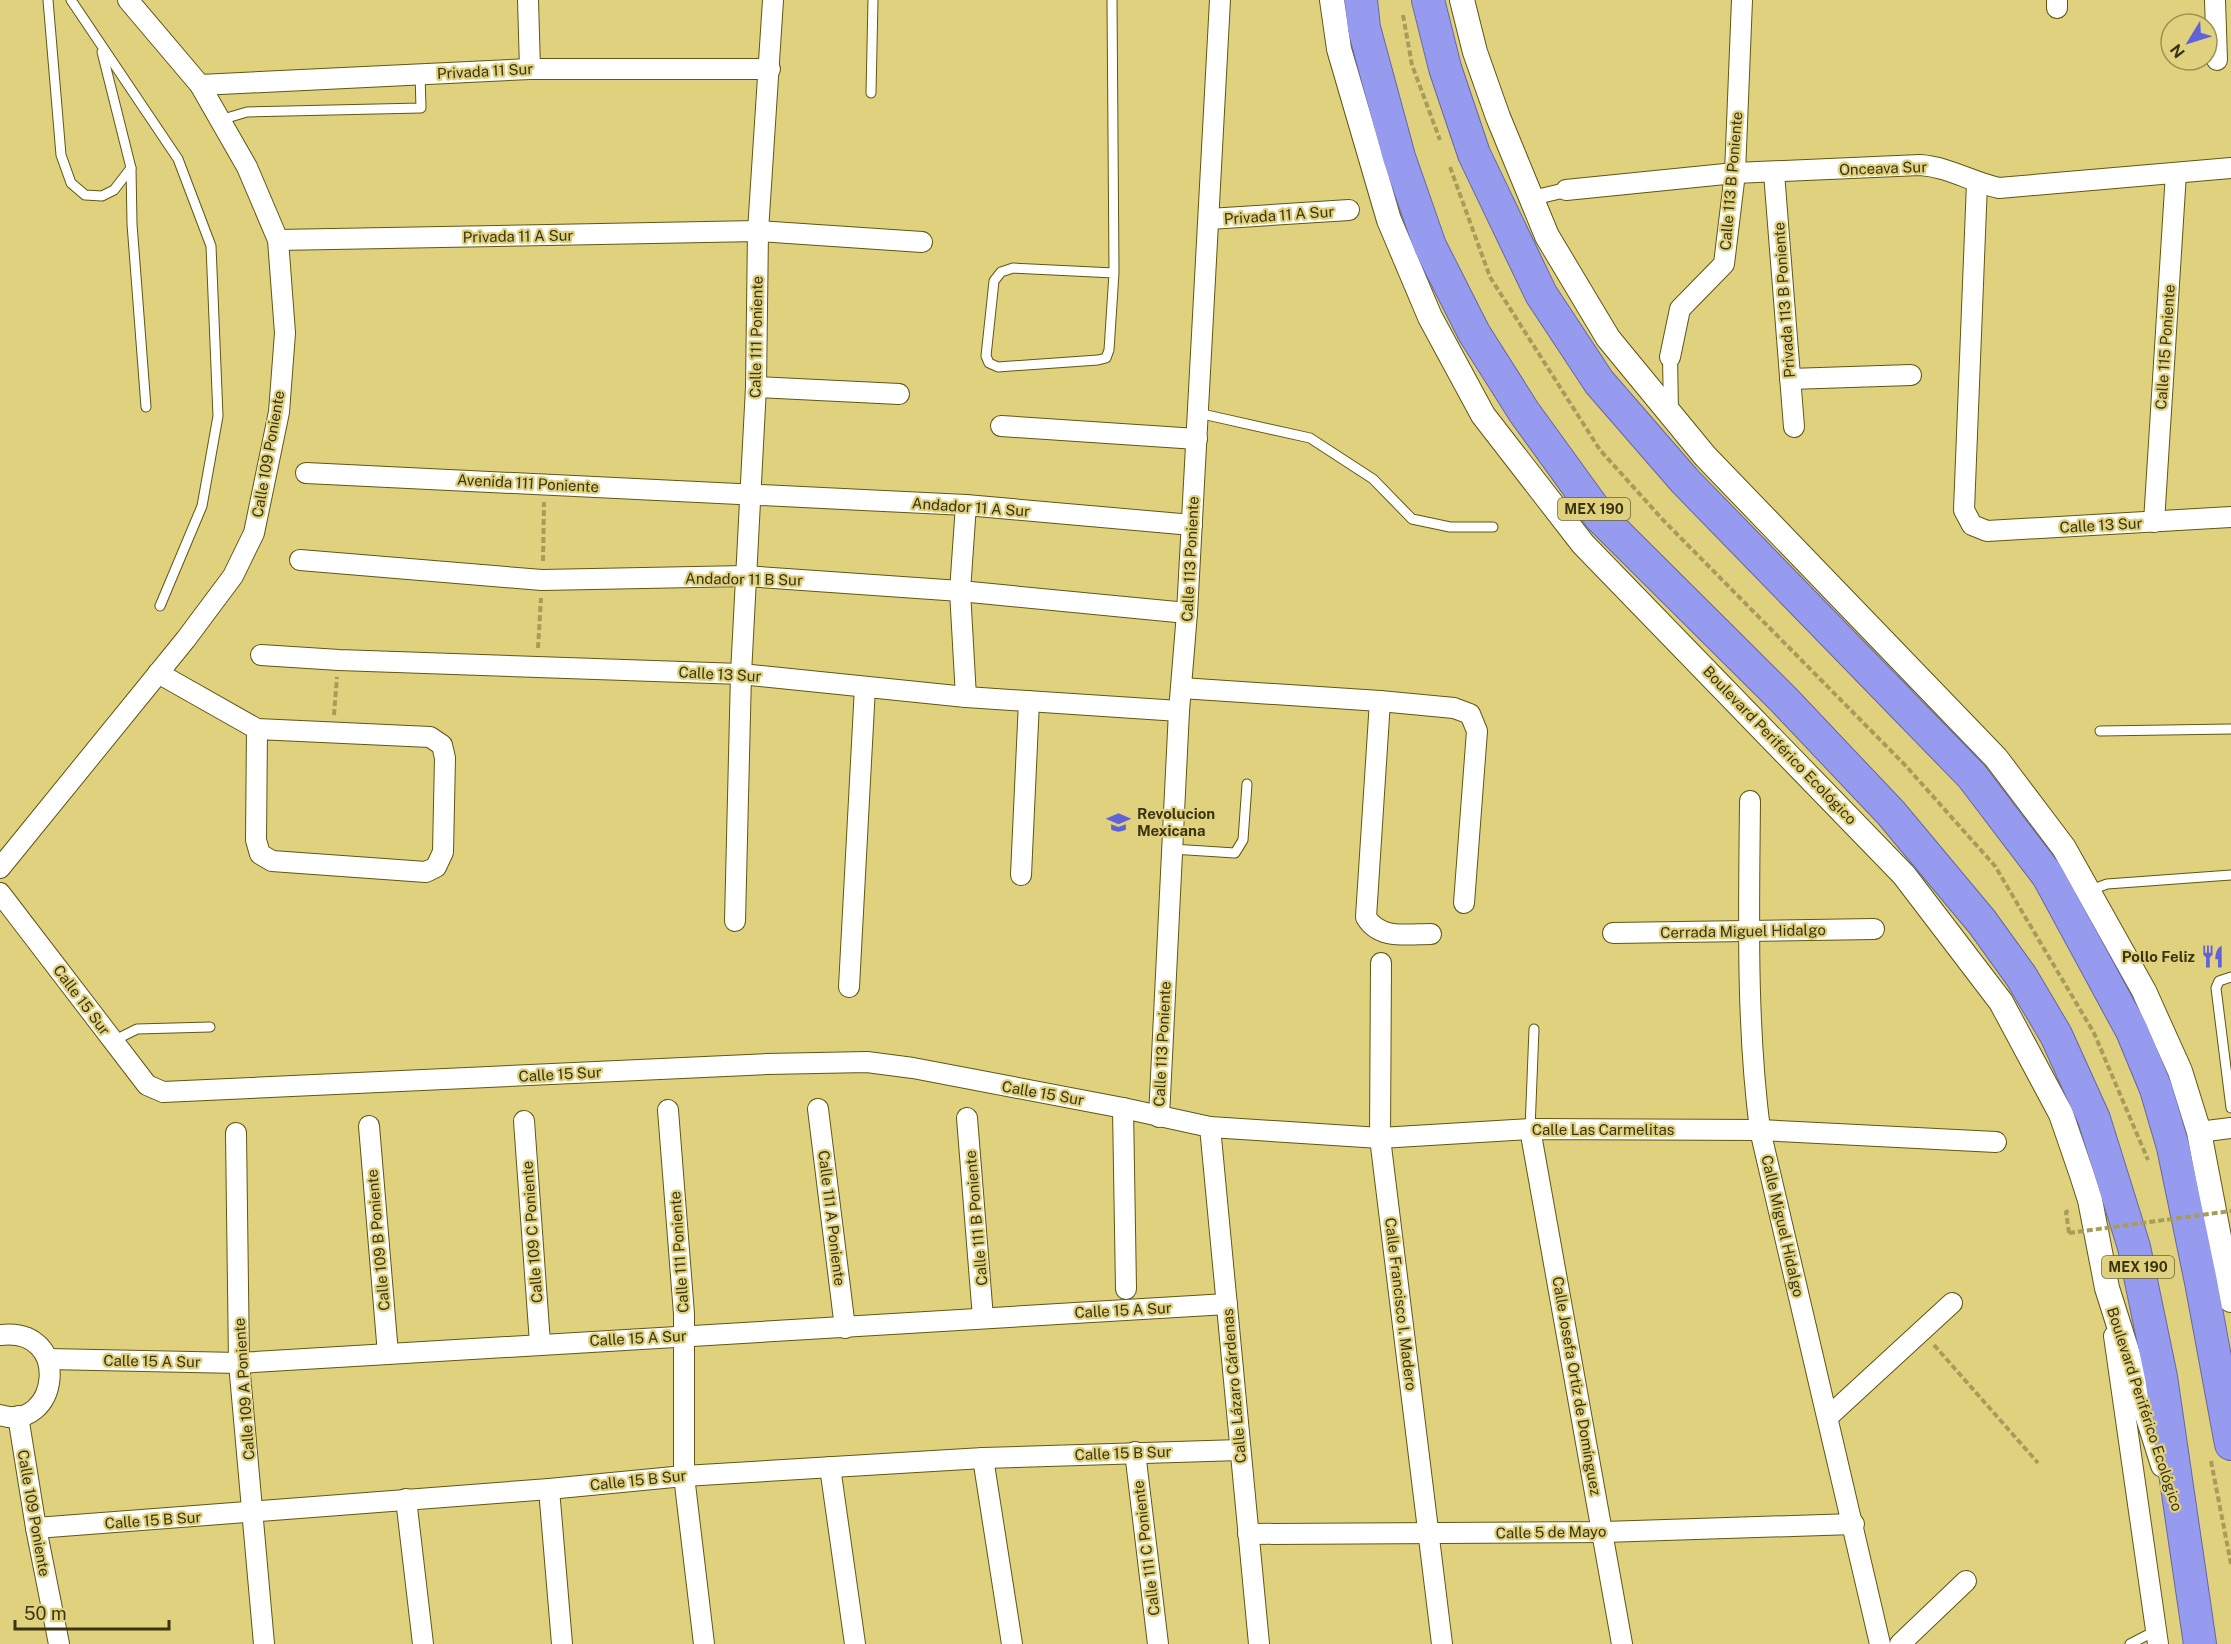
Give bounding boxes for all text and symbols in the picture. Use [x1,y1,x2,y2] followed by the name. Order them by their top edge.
[2159,12,2219,72] north arrow
[2166,40,2189,62] text: N
[436,60,534,82] street label: Privada 11 Sur
[1716,111,1746,251] street label: Calle 113 B Poniente
[1839,158,1927,178] street label: Onceava Sur
[1223,203,1335,227] street label: Privada 11 A Sur
[1770,222,1798,378] street label: Privada 113 B Poniente
[463,227,574,245] street label: Privada 11 A Sur
[746,276,766,398] street label: Calle 111 Poniente
[2152,284,2178,410] street label: Calle 115 Poniente
[248,389,288,519] street label: Calle 109 Poniente
[457,471,599,495] street label: Avenida 111 Poniente
[911,494,1031,520] street label: Andador 11 A Sur
[1178,496,1202,622] street label: Calle 113 Poniente
[1558,498,1630,520] road number: MEX 190
[2059,514,2143,536] street label: Calle 13 Sur
[685,569,803,589] street label: Andador 11 B Sur
[1700,662,1860,828] street label: Boulevard Periférico Ecológico
[678,663,762,685] street label: Calle 13 Sur
[1137,805,1215,839] place label: Revolucion Mexicana
[1106,809,1132,835] school or university icon: Revolucion Mexicana
[1660,921,1826,941] street label: Cerrada Miguel Hidalgo
[2200,943,2226,969] restaurant icon: Pollo Feliz
[2122,948,2195,965] place label: Pollo Feliz
[50,962,114,1038] street label: Calle 15 Sur
[1150,981,1174,1107] street label: Calle 113 Poniente
[518,1063,602,1085] street label: Calle 15 Sur
[1001,1077,1086,1109] street label: Calle 15 Sur
[1532,1121,1674,1138] street label: Calle Las Carmelitas
[815,1149,849,1287] street label: Calle 111 A Poniente
[962,1150,990,1286] street label: Calle 111 B Poniente
[1758,1153,1808,1299] street label: Calle Miguel Hidalgo
[519,1160,545,1304] street label: Calle 109 C Poniente
[363,1168,393,1312] street label: Calle 109 B Poniente
[666,1190,692,1314] street label: Calle 111 Poniente
[1382,1216,1420,1392] street label: Calle Francisco I. Madero
[2102,1256,2174,1278] road number: MEX 190
[1549,1275,1605,1497] street label: Calle Josefa Ortiz de Domínguez
[1074,1299,1172,1321] street label: Calle 15 A Sur
[2104,1305,2186,1513] street label: Boulevard Periférico Ecológico
[1219,1308,1249,1464] street label: Calle Lázaro Cárdenas
[231,1317,257,1461] street label: Calle 109 A Poniente
[589,1327,687,1349] street label: Calle 15 A Sur
[103,1352,201,1370] street label: Calle 15 A Sur
[1074,1443,1172,1463] street label: Calle 15 B Sur
[14,1448,54,1578] street label: Calle 109 Poniente
[589,1466,687,1494] street label: Calle 15 B Sur
[1129,1479,1163,1617] street label: Calle 111 C Poniente
[104,1508,202,1532] street label: Calle 15 B Sur
[1495,1523,1607,1541] street label: Calle 5 de Mayo
[15,1593,170,1631] scale bar
[24,1603,67,1624] text: 50 m

